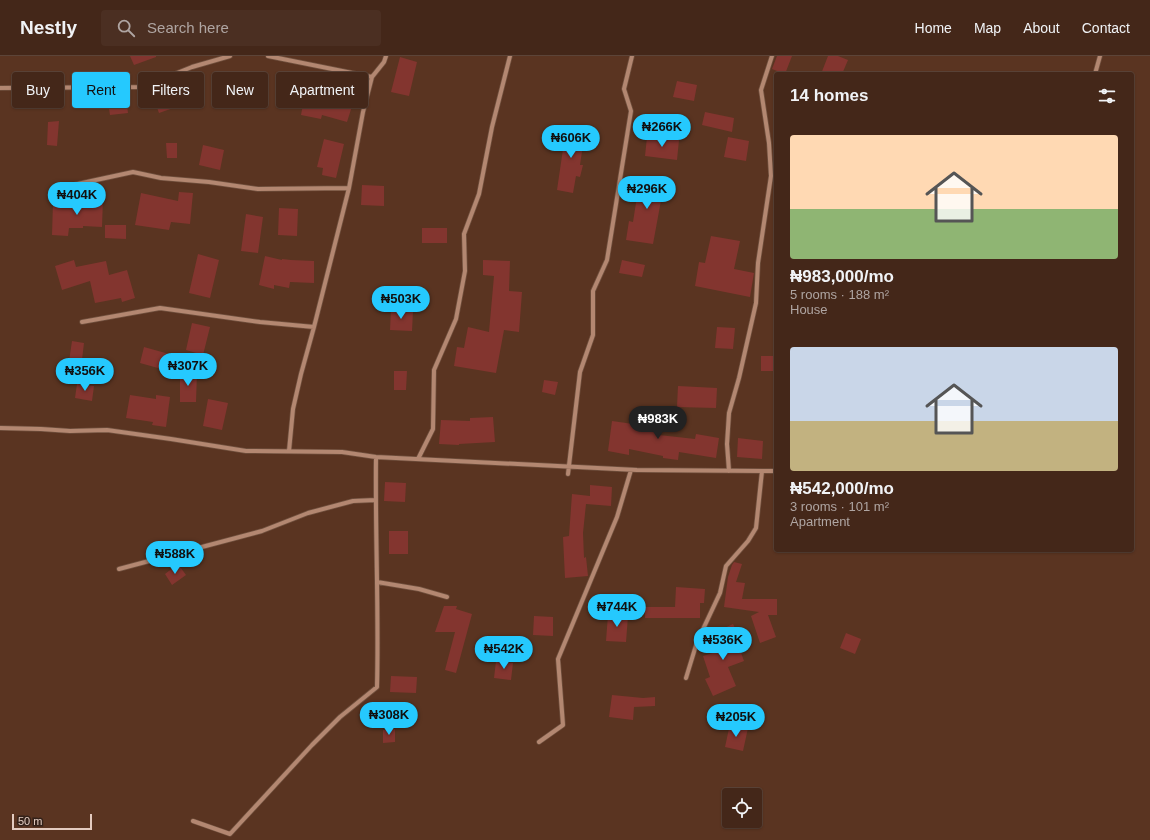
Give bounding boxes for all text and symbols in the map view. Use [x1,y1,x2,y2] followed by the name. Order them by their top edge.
[101,10,381,46] search box
[20,17,77,38] text: Nestly
[115,17,137,39] icon: search
[147,19,229,36] text: Search here
[915,20,952,36] text: Home
[974,20,1001,36] text: Map
[1023,20,1060,36] text: About
[1082,20,1130,36] text: Contact
[12,72,64,108] chip: Buy
[72,72,130,108] chip: Rent
[138,72,204,108] chip: Filters
[212,72,268,108] chip: New
[276,72,368,108] chip: Apartment
[1096,85,1118,107] icon: filters
[790,86,868,105] text: 14 homes
[634,114,690,148] pin: ₦266K
[642,119,682,134] text: ₦266K
[543,125,599,159] pin: ₦606K
[551,130,591,145] text: ₦606K
[918,161,990,233] icon: home
[619,176,675,210] pin: ₦296K
[627,181,667,196] text: ₦296K
[49,182,105,216] pin: ₦404K
[57,187,97,202] text: ₦404K
[790,267,894,286] text: ₦983,000/mo
[373,286,429,320] pin: ₦503K
[790,287,889,302] text: 5 rooms · 188 m²
[381,291,421,306] text: ₦503K
[790,302,828,317] text: House
[160,353,216,387] pin: ₦307K
[57,358,113,392] pin: ₦356K
[168,358,208,373] text: ₦307K
[65,363,105,378] text: ₦356K
[918,373,990,445] icon: home
[630,406,686,440] pin: ₦983K
[638,411,678,426] text: ₦983K
[790,479,894,498] text: ₦542,000/mo
[790,499,889,514] text: 3 rooms · 101 m²
[790,514,850,529] text: Apartment
[147,541,203,575] pin: ₦588K
[155,546,195,561] text: ₦588K
[589,594,645,628] pin: ₦744K
[597,599,637,614] text: ₦744K
[695,627,751,661] pin: ₦536K
[703,632,743,647] text: ₦536K
[476,636,532,670] pin: ₦542K
[484,641,524,656] text: ₦542K
[361,702,417,736] pin: ₦308K
[708,704,764,738] pin: ₦205K
[369,707,409,722] text: ₦308K
[716,709,756,724] text: ₦205K
[722,788,762,828] map controls
[722,788,762,828] button: locate
[12,812,92,831] scale bar
[18,815,42,827] text: 50 m

